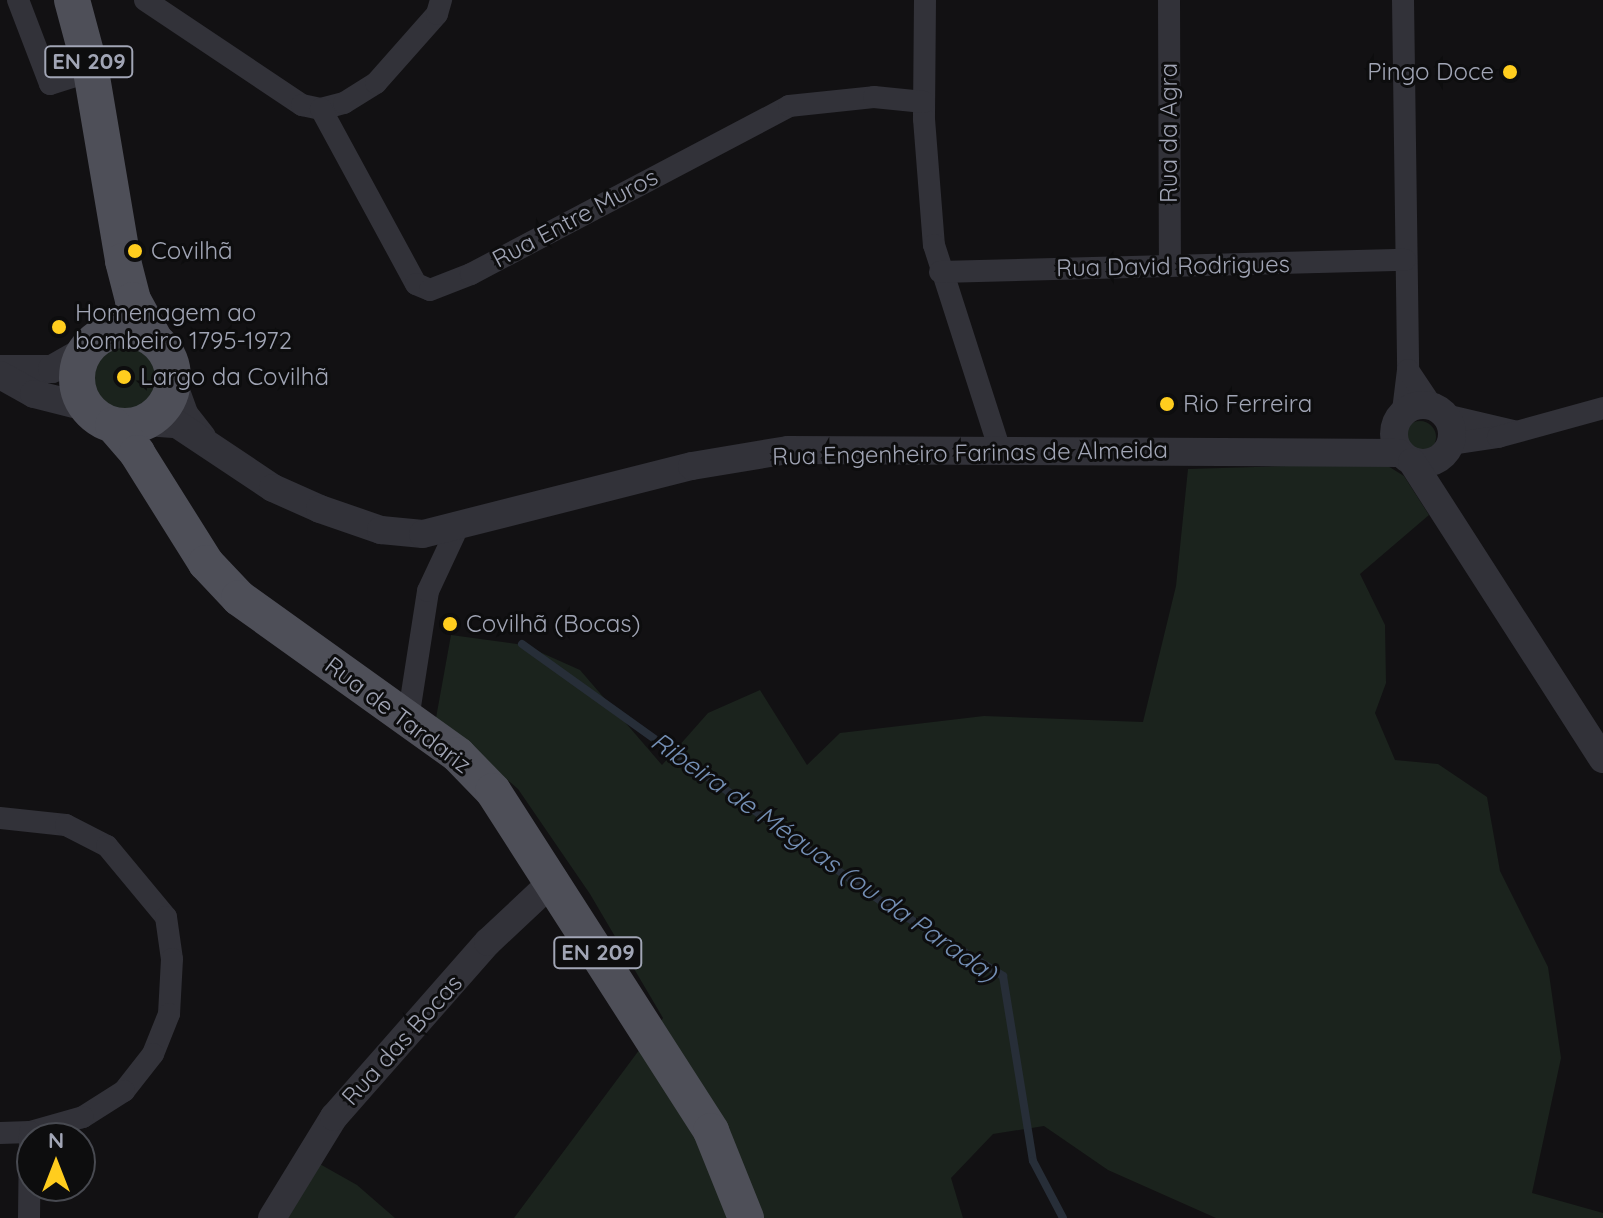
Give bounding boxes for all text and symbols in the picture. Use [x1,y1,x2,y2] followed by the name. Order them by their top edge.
[43,44,135,80] road number: EN 209
[1367,58,1494,86] place label: Pingo Doce
[1155,63,1183,203] street label: Rua da Agra
[1501,63,1519,81] marker: Pingo Doce
[487,162,663,274] street label: Rua Entre Muros
[151,237,233,265] place label: Covilhã
[126,242,144,260] marker: Covilhã
[1056,250,1290,282] street label: Rua David Rodrigues
[75,299,292,355] place label: Homenagem ao bombeiro 1795-1972
[50,318,68,336] marker: Homenagem ao bombeiro 1795-1972
[140,363,329,391] place label: Largo da Covilhã
[115,368,133,386] marker: Largo da Covilhã
[1183,390,1312,418] place label: Rio Ferreira
[1158,395,1176,413] marker: Rio Ferreira
[772,435,1168,471] street label: Rua Engenheiro Farinas de Almeida
[466,610,640,638] place label: Covilhã (Bocas)
[441,615,459,633] marker: Covilhã (Bocas)
[319,651,477,779] street label: Rua de Tardariz
[645,725,1003,989] water label: Ribeira de Méguas (ou da Parada)
[552,935,644,971] road number: EN 209
[336,969,468,1111] street label: Rua das Bocas
[16,1122,96,1202] north arrow
[48,1126,64,1154] text: N

